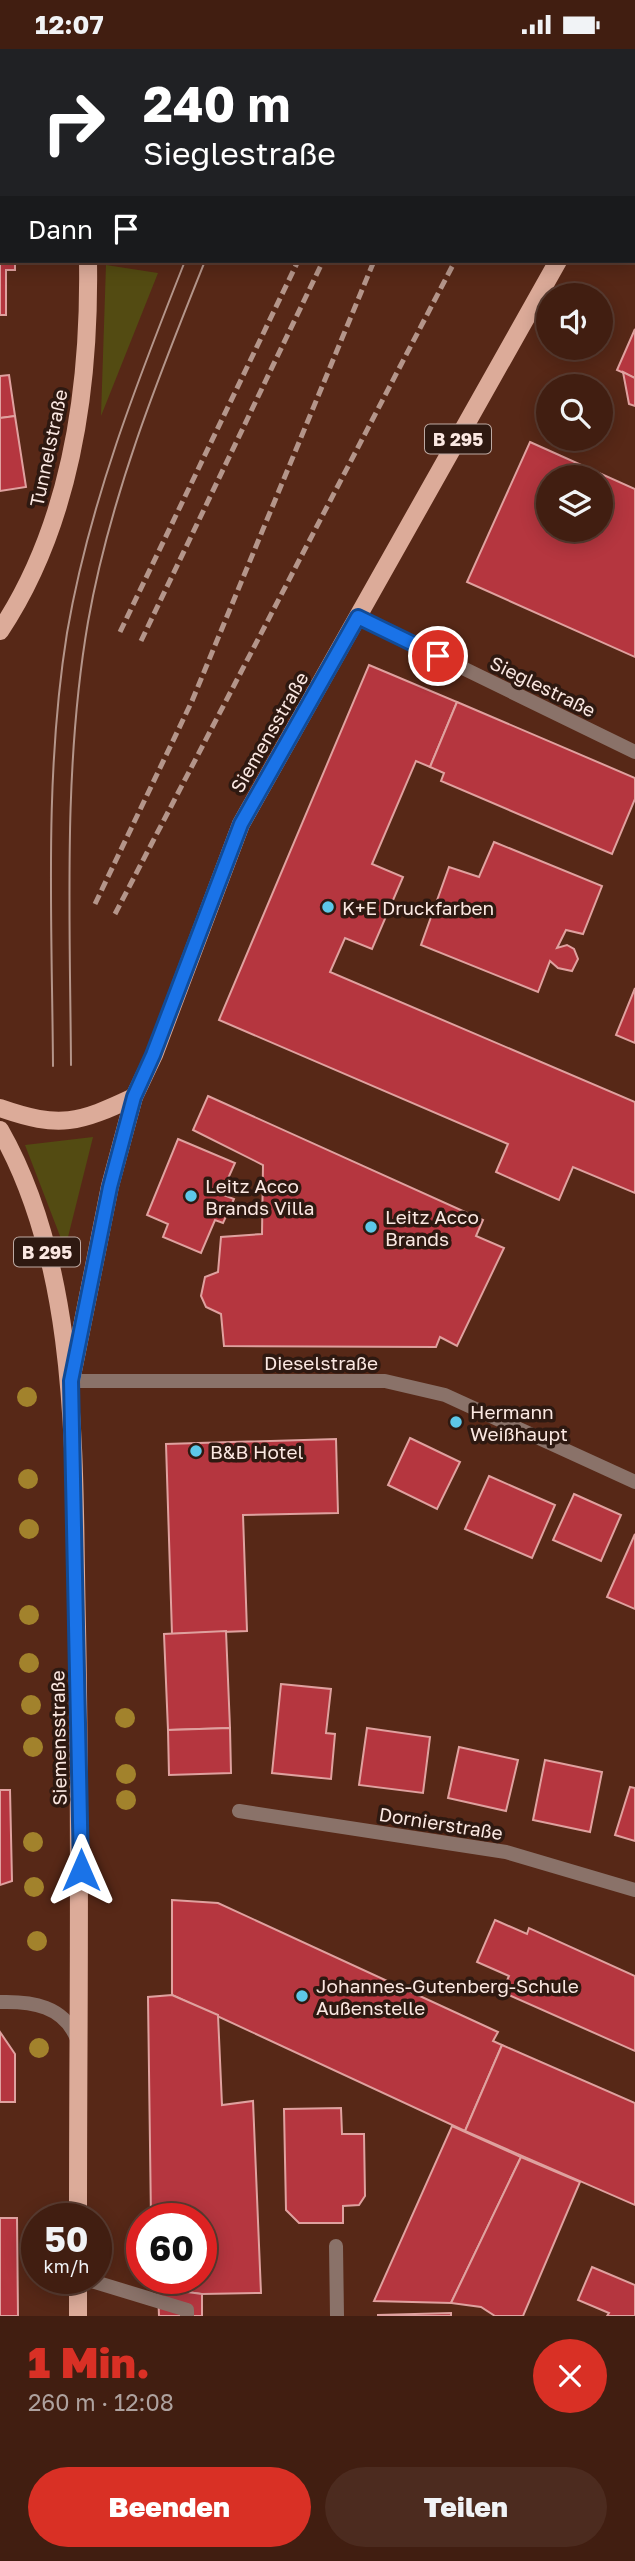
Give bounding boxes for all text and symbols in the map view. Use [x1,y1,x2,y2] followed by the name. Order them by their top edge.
[35,9,104,40] text: 12:07
[143,74,291,133] text: 240 m
[28,77,119,168] icon: right
[143,134,336,172] text: Sieglestraße
[107,210,145,248] icon: arrive
[28,214,93,245] text: Dann
[536,283,613,542] map controls
[536,283,613,360] button: sound
[536,374,613,451] button: search
[24,387,72,509] street label: Tunnelstraße
[425,425,491,453] road number: B 295
[536,465,613,542] button: layers
[408,626,468,686] pin
[419,637,457,675] icon: arrive
[486,651,600,721] street label: Sieglestraße
[225,668,313,796] street label: Siemensstraße
[342,896,494,919] place label: K+E Druckfarben
[320,899,336,915] marker: K+E Druckfarben
[205,1174,315,1219] place label: Leitz Acco Brands Villa
[183,1188,199,1204] marker: Leitz Acco Brands Villa
[385,1205,479,1250] place label: Leitz Acco Brands
[363,1219,379,1235] marker: Leitz Acco Brands
[14,1237,80,1267] road number: B 295
[264,1351,378,1374] street label: Dieselstraße
[470,1400,568,1445] place label: Hermann Weißhaupt
[448,1414,464,1430] marker: Hermann Weißhaupt
[210,1440,303,1463] place label: B&B Hotel
[188,1443,204,1459] marker: B&B Hotel
[45,1670,71,1806] street label: Siemensstraße
[377,1802,505,1844] street label: Dornierstraße
[44,1833,118,1907] position arrow
[316,1974,579,2019] place label: Johannes-Gutenberg-Schule Außenstelle
[294,1988,310,2004] marker: Johannes-Gutenberg-Schule Außenstelle
[126,2203,217,2294] speed limit sign: 60
[44,2218,89,2260] text: 50
[44,2255,89,2277] text: km/h
[28,2337,150,2387] text: 1 Min.
[533,2339,607,2413] button: close
[28,2388,174,2416] text: 260 m · 12:08
[28,2467,311,2547] button: Beenden
[325,2467,607,2547] button: Teilen

